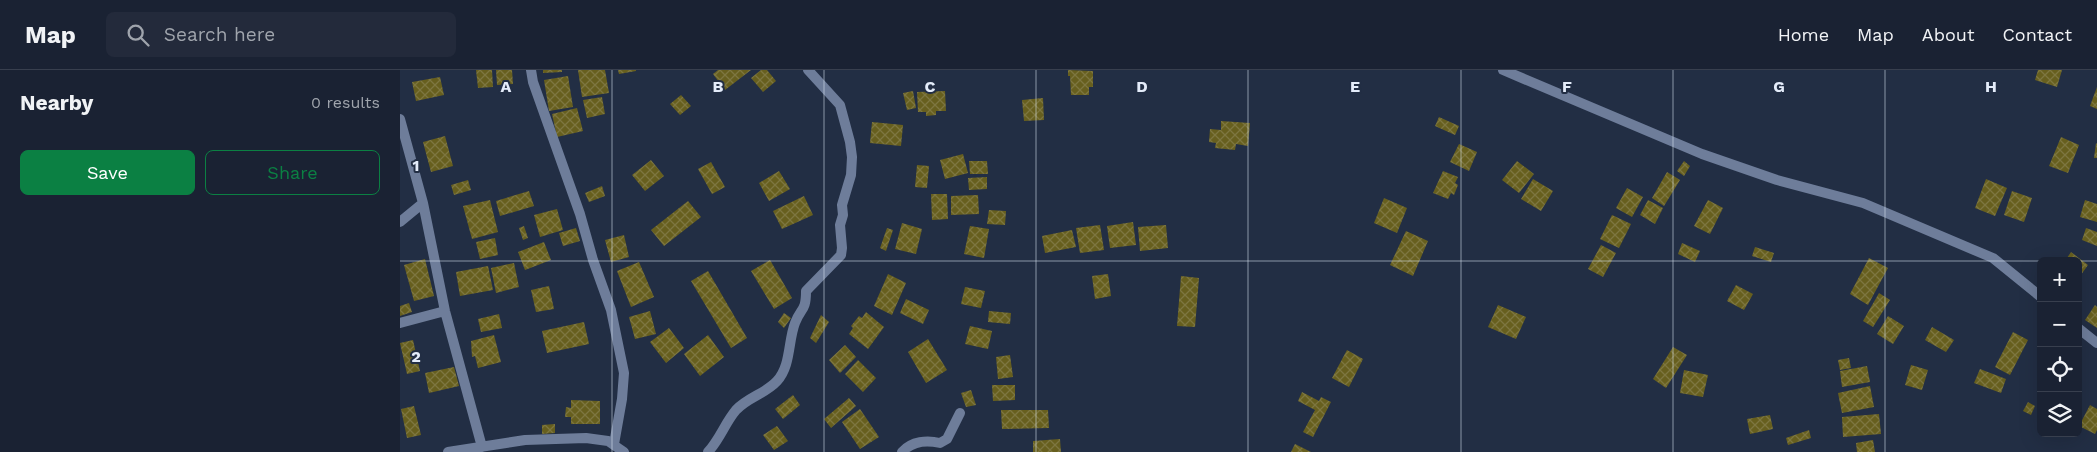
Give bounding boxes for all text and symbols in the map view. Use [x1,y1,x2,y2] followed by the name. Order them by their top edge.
[106,12,456,57] search box
[25,21,76,49] text: Map
[124,21,152,49] icon: search
[164,23,275,46] text: Search here
[1778,24,1829,45] text: Home
[1857,24,1894,45] text: Map
[1922,24,1974,45] text: About
[2002,24,2072,45] text: Contact
[501,77,512,96] text: A
[713,77,724,96] text: B
[925,77,936,96] text: C
[1136,77,1148,96] text: D
[1350,77,1360,96] text: E
[1562,77,1572,96] text: F
[1773,77,1785,96] text: G
[1985,77,1997,96] text: H
[20,90,93,115] text: Nearby
[311,93,380,112] text: 0 results
[20,150,195,195] button: Save
[205,150,380,195] button: Share
[413,156,419,175] text: 1
[2037,257,2082,437] map controls
[2037,257,2082,302] button: +
[2037,302,2082,347] button: −
[411,347,421,366] text: 2
[2037,347,2082,392] button: locate
[2037,392,2082,437] button: layers

